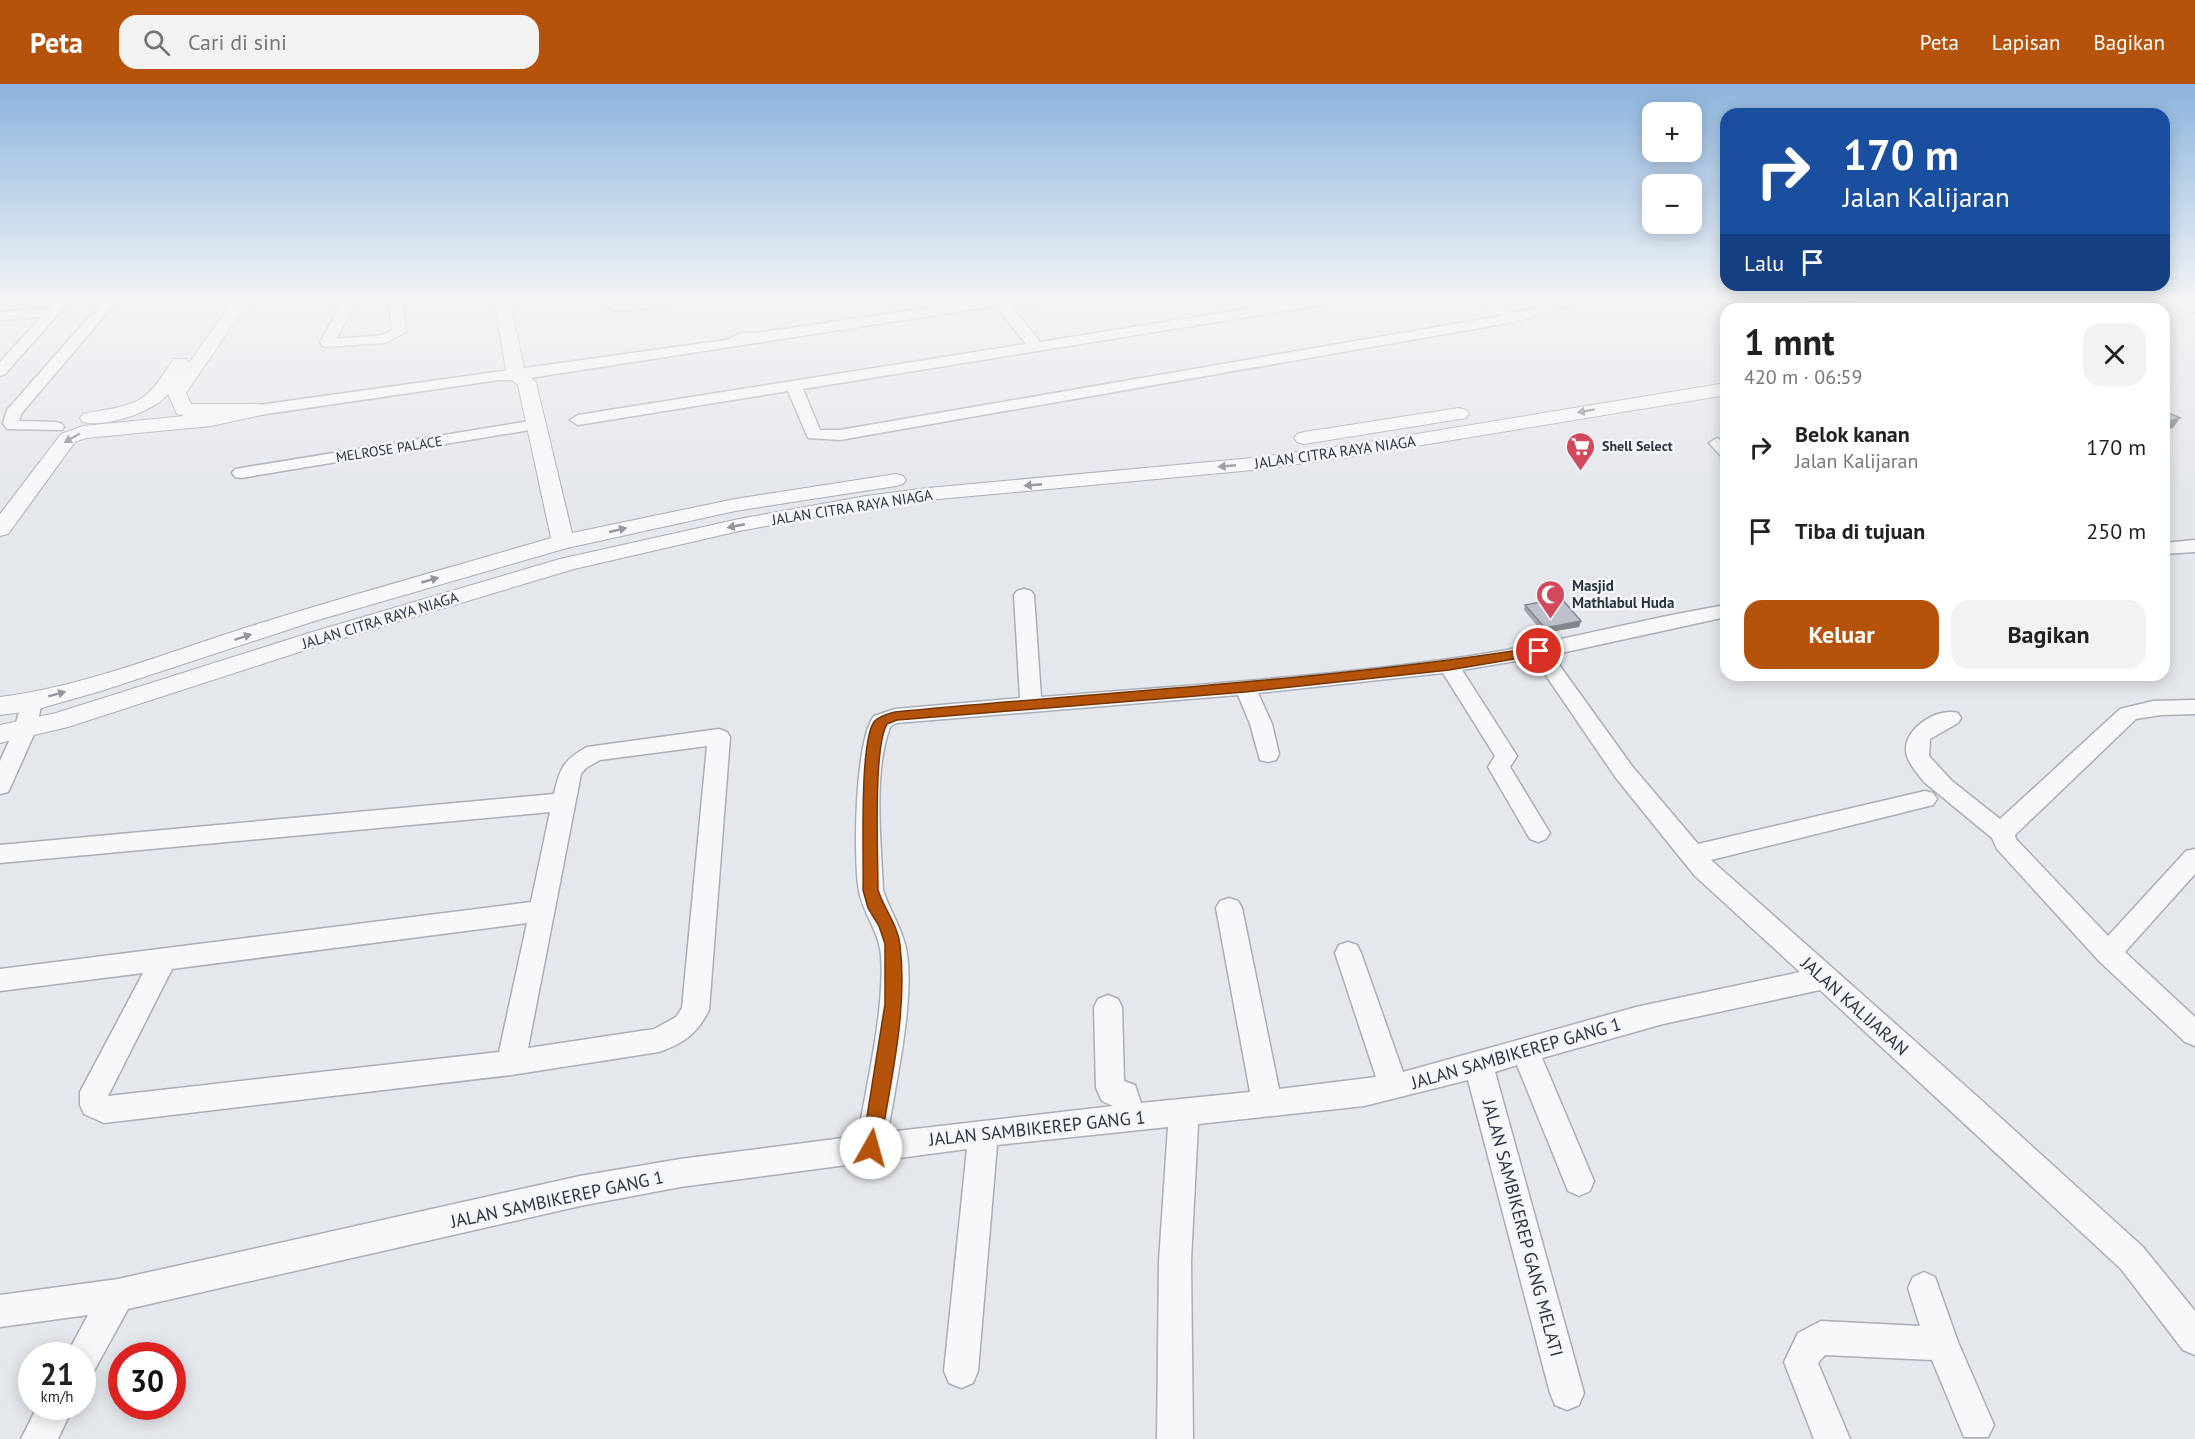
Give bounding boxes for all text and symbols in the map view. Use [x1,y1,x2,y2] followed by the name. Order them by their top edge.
[119,15,539,69] search box
[30,24,83,61] text: Peta
[140,26,173,59] icon: search
[188,28,287,56] text: Cari di sini
[1920,29,1959,56] text: Peta
[1992,29,2060,56] text: Lapisan
[2093,29,2165,56] text: Bagikan
[1642,102,1702,234] map controls
[1642,102,1702,162] button: +
[1843,127,1959,182] text: 170 m
[1744,132,1822,210] icon: right
[1642,174,1702,234] button: −
[1843,180,2010,214] text: Jalan Kalijaran
[1796,246,1829,279] icon: arrive
[1744,249,1784,277] text: Lalu
[1744,318,1835,365] text: 1 mnt
[2083,323,2146,386] button: close
[1744,364,1862,390] text: 420 m · 06:59
[1576,407,1595,416] one-way arrow
[1795,420,1910,448] text: Belok kanan
[1565,430,1597,472] supermarket icon: Shell Select
[1252,431,1417,473] street label: JALAN CITRA RAYA NIAGA
[1744,431,1777,464] icon: right
[334,432,444,466] street label: MELROSE PALACE
[63,433,80,443] one-way arrow
[2086,433,2146,461] text: 170 m
[1602,437,1673,455] place label: Shell Select
[1795,448,1918,474] text: Jalan Kalijaran
[1218,461,1237,471] one-way arrow
[1023,480,1042,490] one-way arrow
[769,485,934,529] street label: JALAN CITRA RAYA NIAGA
[1744,515,1777,548] icon: arrive
[1795,517,1925,545] text: Tiba di tujuan
[2086,517,2146,545] text: 250 m
[726,522,745,531] one-way arrow
[609,524,628,534] one-way arrow
[421,575,439,585] one-way arrow
[1572,576,1674,612] place label: Masjid Mathlabul Huda
[1535,578,1567,620] mosque icon: Masjid Mathlabul Huda
[299,587,461,653] street label: JALAN CITRA RAYA NIAGA
[1744,600,1939,669] button: Keluar
[1951,600,2146,669] button: Bagikan
[1513,625,1564,676] pin
[234,631,252,641] one-way arrow
[1522,634,1555,667] icon: arrive
[48,689,66,699] one-way arrow
[1796,951,1914,1060] street label: JALAN KALIJARAN
[1408,1012,1624,1094] street label: JALAN SAMBIKEREP GANG 1
[1477,1096,1568,1359] street label: JALAN SAMBIKEREP GANG MELATI
[927,1105,1146,1151] street label: JALAN SAMBIKEREP GANG 1
[839,1116,903,1180] position arrow
[447,1165,666,1233] street label: JALAN SAMBIKEREP GANG 1
[108,1342,186,1420] speed limit sign: 30
[40,1354,74,1393] text: 21
[41,1387,73,1406] text: km/h

